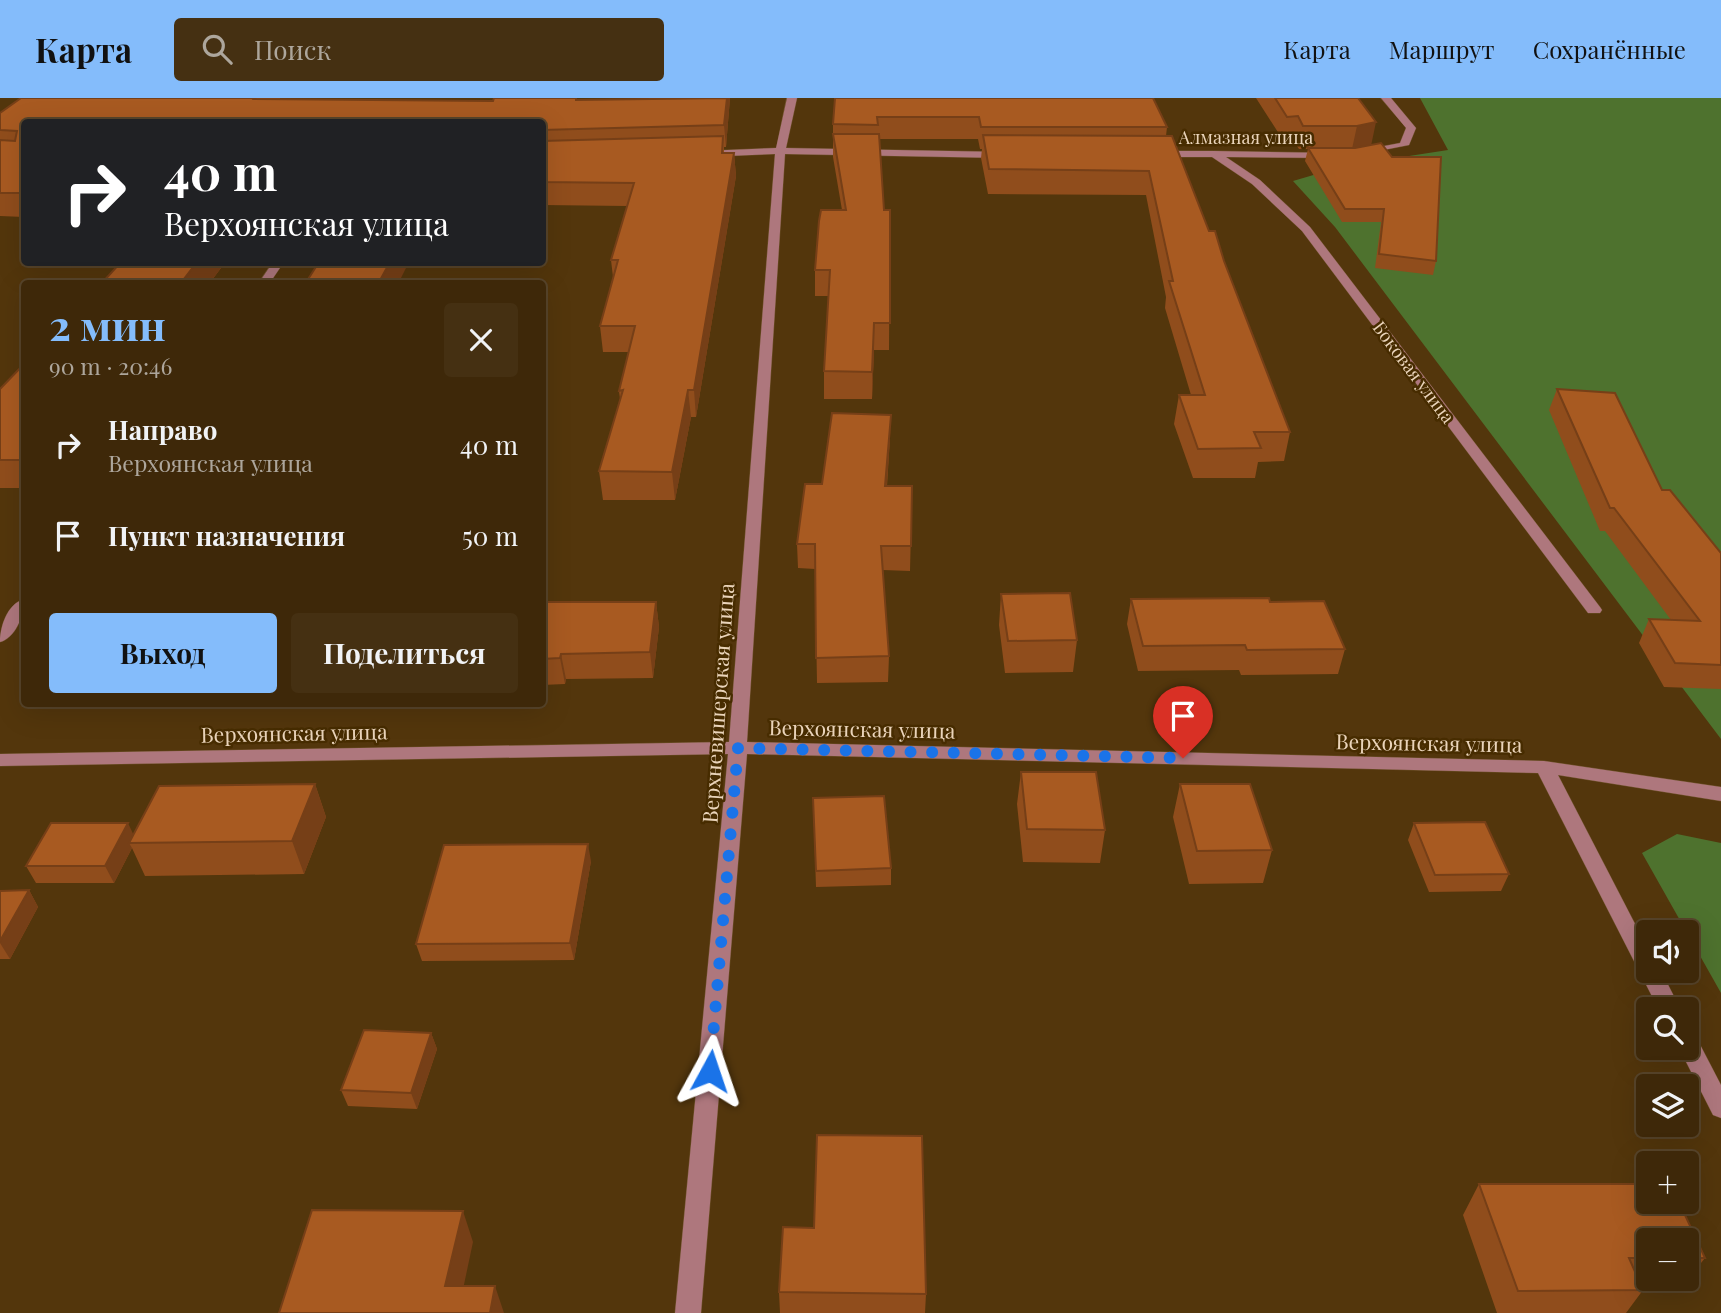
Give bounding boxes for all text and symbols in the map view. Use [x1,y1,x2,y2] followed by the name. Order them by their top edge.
[174,18,664,81] search box
[35,27,132,71] text: Карта
[198,30,236,68] icon: search
[254,32,331,67] text: Поиск
[1283,33,1351,65] text: Карта
[1389,33,1495,65] text: Маршрут
[1533,33,1686,65] text: Сохранённые
[1178,125,1313,149] street label: Алмазная улица
[164,138,277,203] text: 40 m
[49,147,140,238] icon: right
[164,201,449,244] text: Верхоянская улица
[49,296,166,352] text: 2 мин
[444,303,518,377] button: close
[1368,316,1460,428] street label: Боковая улица
[49,350,172,381] text: 90 m · 20:46
[108,412,217,447] text: Направо
[49,426,87,464] icon: right
[460,427,518,462] text: 40 m
[108,447,313,478] text: Верхоянская улица
[49,517,87,555] icon: arrive
[108,518,345,553] text: Пункт назначения
[462,518,518,553] text: 50 m
[695,581,739,824] street label: Верхневишерская улица
[49,613,277,693] button: Выход
[291,613,518,693] button: Поделиться
[1153,686,1213,758] pin
[1164,697,1202,735] icon: arrive
[768,712,956,744] street label: Верхоянская улица
[200,716,388,748] street label: Верхоянская улица
[1335,726,1523,758] street label: Верхоянская улица
[1636,920,1699,1291] map controls
[1636,920,1699,983] button: sound
[1636,997,1699,1060] button: search
[673,1034,747,1108] position arrow
[1636,1074,1699,1137] button: layers
[1636,1151,1699,1214] button: +
[1636,1228,1699,1291] button: −

